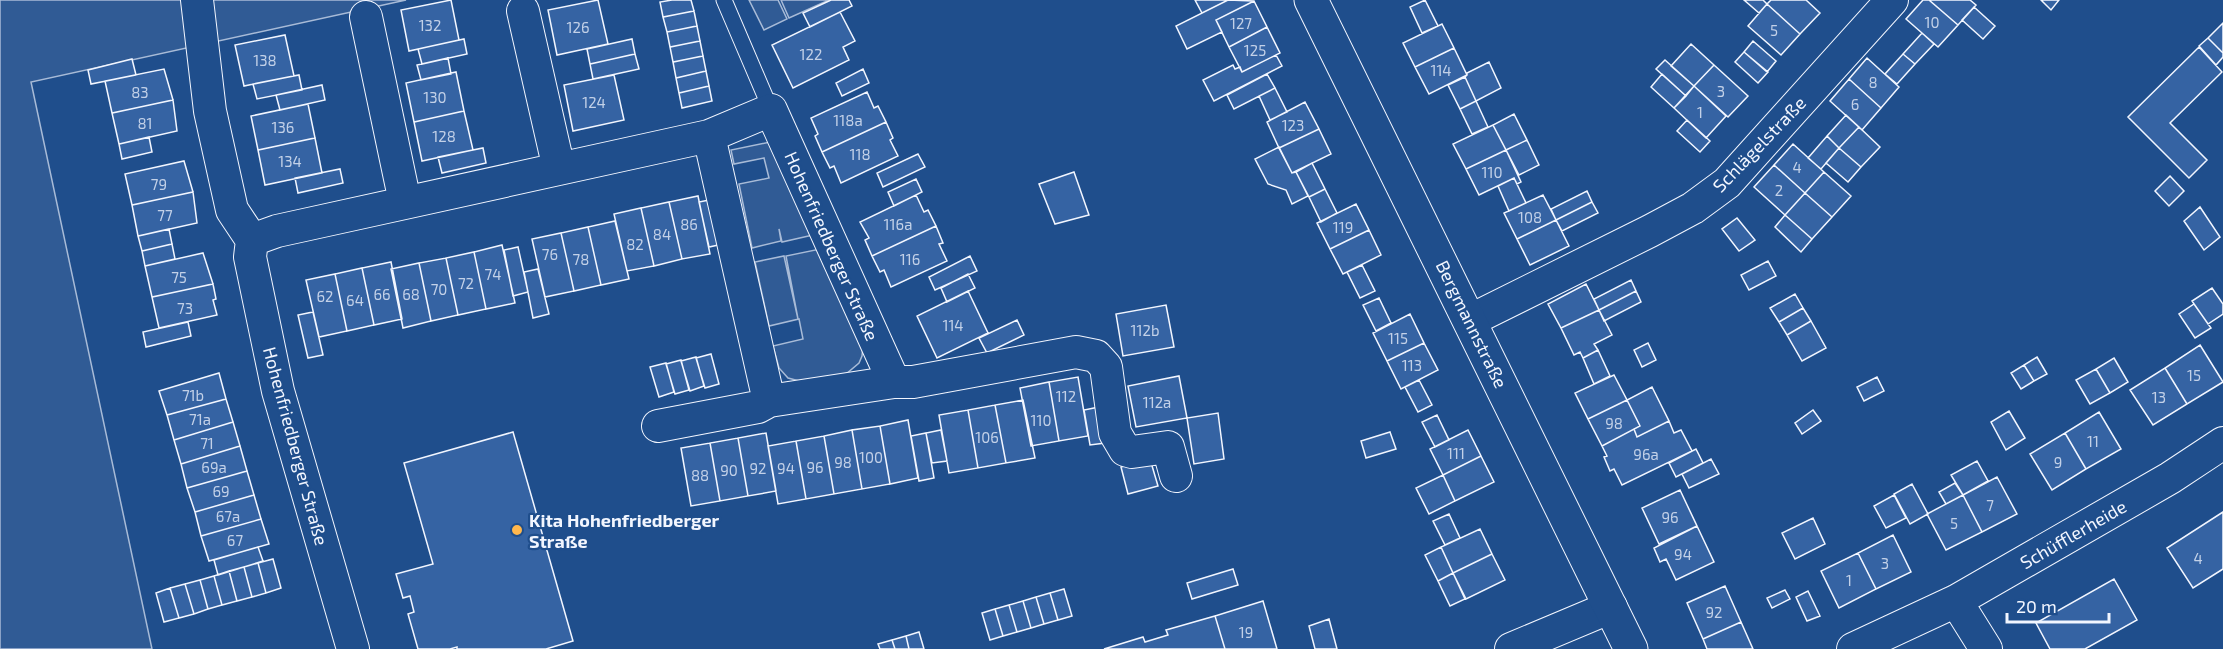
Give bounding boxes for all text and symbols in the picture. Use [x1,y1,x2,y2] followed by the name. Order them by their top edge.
[1924,13,1940,31] house number: 10
[1230,14,1252,32] house number: 127
[419,16,441,34] house number: 132
[567,18,589,36] house number: 126
[1770,21,1778,39] house number: 5
[1244,41,1266,59] house number: 125
[800,45,822,63] house number: 122
[253,51,277,69] house number: 138
[1430,61,1452,79] house number: 114
[1868,73,1878,91] house number: 8
[1717,82,1725,100] house number: 3
[131,83,149,101] house number: 83
[423,88,447,106] house number: 130
[1708,92,1810,196] street label: Schlägelstraße
[582,93,606,111] house number: 124
[1851,95,1859,113] house number: 6
[1697,103,1703,121] house number: 1
[833,111,863,129] house number: 118a
[137,114,153,132] house number: 81
[1282,116,1304,134] house number: 123
[272,118,294,136] house number: 136
[432,127,456,145] house number: 128
[849,145,871,163] house number: 118
[780,148,884,344] street label: Hohenfriedberger Straße
[278,152,302,170] house number: 134
[1792,158,1802,176] house number: 4
[1482,163,1503,181] house number: 110
[151,175,167,193] house number: 79
[1775,181,1783,199] house number: 2
[157,206,173,224] house number: 77
[1518,208,1542,226] house number: 108
[680,215,698,233] house number: 86
[884,215,912,233] house number: 116a
[1333,218,1353,236] house number: 119
[653,225,671,243] house number: 84
[626,235,644,253] house number: 82
[542,245,558,263] house number: 76
[573,250,589,268] house number: 78
[900,250,920,268] house number: 116
[1432,256,1512,392] street label: Bergmannstraße
[485,265,501,283] house number: 74
[171,268,187,286] house number: 75
[458,274,474,292] house number: 72
[431,280,447,298] house number: 70
[373,285,391,303] house number: 66
[402,285,420,303] house number: 68
[316,287,334,305] house number: 62
[346,291,364,309] house number: 64
[177,299,193,317] house number: 73
[942,316,964,334] house number: 114
[1131,321,1159,339] house number: 112b
[1388,329,1408,347] house number: 115
[259,344,333,548] street label: Hohenfriedberger Straße
[1402,356,1422,374] house number: 113
[2187,366,2201,384] house number: 15
[182,386,204,404] house number: 71b
[1056,387,1076,405] house number: 112
[2152,388,2166,406] house number: 13
[1143,393,1171,411] house number: 112a
[189,410,211,428] house number: 71a
[1031,411,1052,429] house number: 110
[1605,414,1623,432] house number: 98
[975,428,999,446] house number: 106
[2087,432,2099,450] house number: 11
[200,434,214,452] house number: 71
[1447,444,1465,462] house number: 111
[1633,445,1659,463] house number: 96a
[859,448,883,466] house number: 100
[834,453,852,471] house number: 98
[2054,453,2062,471] house number: 9
[201,458,227,476] house number: 69a
[806,458,824,476] house number: 96
[749,459,767,477] house number: 92
[777,459,795,477] house number: 94
[720,461,738,479] house number: 90
[691,466,709,484] house number: 88
[212,482,230,500] house number: 69
[2016,495,2130,573] street label: Schüfflerheide
[1986,496,1994,514] house number: 7
[216,507,240,525] house number: 67a
[1661,508,1679,526] house number: 96
[529,509,720,552] place label: Kita Hohenfriedberger Straße
[1950,514,1958,532] house number: 5
[510,523,524,537] marker: Kita Hohenfriedberger Straße
[227,531,243,549] house number: 67
[1674,545,1692,563] house number: 94
[2193,549,2203,567] house number: 4
[1881,554,1889,572] house number: 3
[1846,571,1852,589] house number: 1
[2007,586,2109,624] scale bar
[2016,595,2057,617] text: 20 m
[1705,603,1723,621] house number: 92
[1239,623,1253,641] house number: 19

